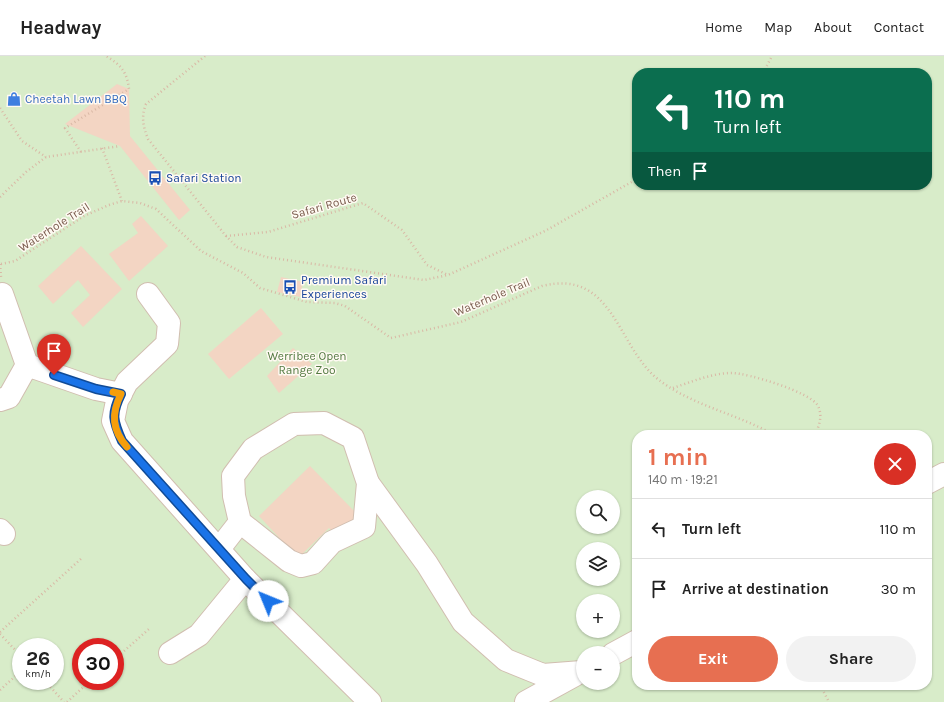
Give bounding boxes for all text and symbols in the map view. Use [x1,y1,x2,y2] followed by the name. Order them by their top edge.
[20,17,101,39] text: Headway
[705,19,742,36] text: Home
[764,19,792,36] text: Map
[814,19,852,36] text: About
[874,19,924,36] text: Contact
[714,82,785,115] text: 110 m
[648,84,700,136] icon: left
[6,91,22,107] shop icon: Cheetah Lawn BBQ
[25,92,127,106] place label: Cheetah Lawn BBQ
[714,116,782,138] text: Turn left
[689,160,711,182] icon: arrive
[648,162,681,180] text: Then
[147,170,163,186] bus stop icon: Safari Station
[166,171,242,185] place label: Safari Station
[290,190,358,222] street label: Safari Route
[16,200,92,254] street label: Waterhole Trail
[301,273,387,301] place label: Premium Safari Experiences
[452,275,532,319] street label: Waterhole Trail
[282,279,298,295] bus stop icon: Premium Safari Experiences
[37,334,71,375] pin
[43,340,65,362] icon: arrive
[267,349,347,377] park label: Werribee Open Range Zoo
[648,443,708,471] text: 1 min
[874,443,916,485] button: close
[648,472,718,487] text: 140 m · 19:21
[576,490,620,690] map controls
[576,490,620,534] button: search
[648,518,670,540] icon: left
[682,520,741,538] text: Turn left
[880,520,916,538] text: 110 m
[576,542,620,586] button: layers
[648,578,670,600] icon: arrive
[247,580,289,622] position arrow
[682,580,829,598] text: Arrive at destination
[881,580,916,598] text: 30 m
[576,594,620,638] button: +
[648,636,778,682] button: Exit
[786,636,916,682] button: Share
[72,638,124,690] speed limit sign: 30
[576,646,620,690] button: −
[26,647,50,670] text: 26
[25,668,51,680] text: km/h

